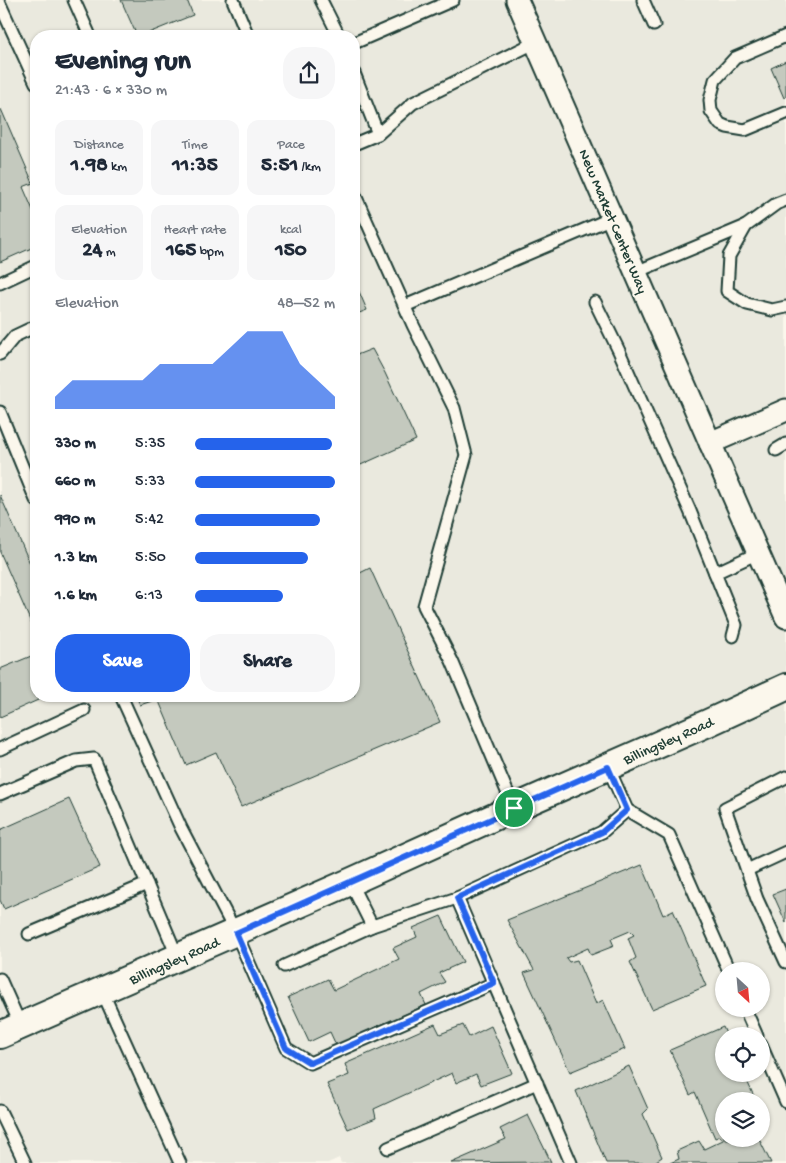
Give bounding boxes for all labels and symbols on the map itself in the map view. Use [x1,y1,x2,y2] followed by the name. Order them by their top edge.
[574,147,651,297] street label: New Market Center Way
[620,713,718,770] street label: Billingsley Road
[493,787,535,829] pin
[126,933,224,990] street label: Billingsley Road
[715,962,770,1018] north arrow

